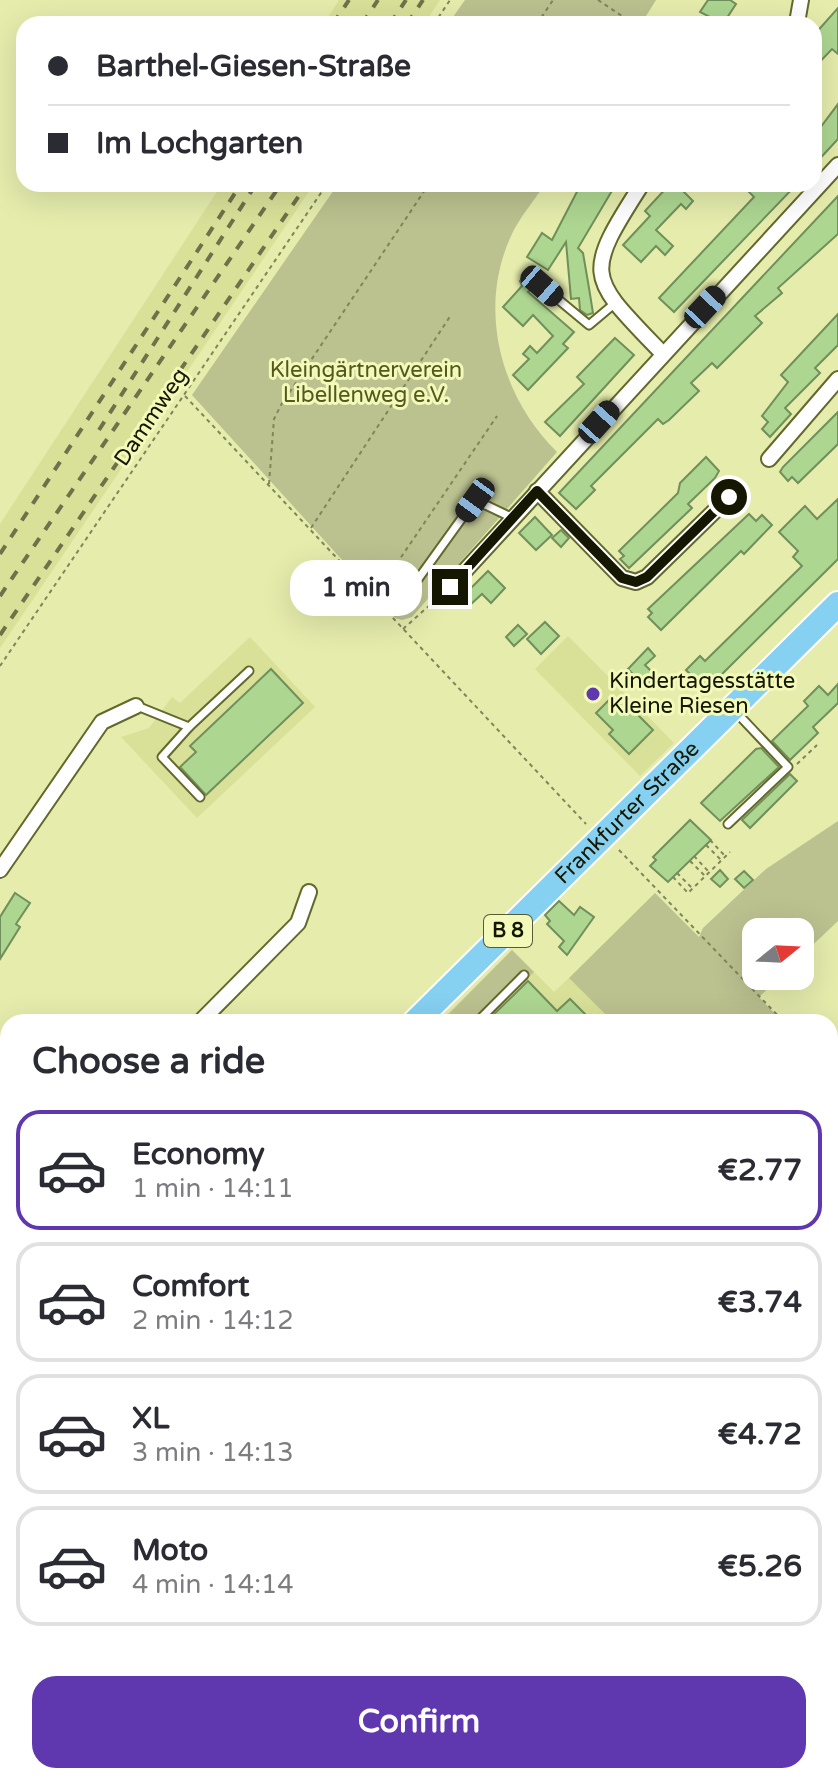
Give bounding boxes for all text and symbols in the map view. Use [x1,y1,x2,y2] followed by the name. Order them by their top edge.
[96,48,411,85] text: Barthel-Giesen-Straße
[96,125,303,162] text: Im Lochgarten
[516,261,568,311] car
[680,281,730,333] car
[270,357,462,408] park label: Kleingärtnerverein Libellenweg e.V.
[109,363,193,471] street label: Dammweg
[574,396,624,448] car
[451,474,499,526] car
[711,479,747,515] route start
[290,559,422,615] callout: 1 min
[432,569,468,605] route end
[321,572,391,603] text: 1 min
[609,668,795,719] place label: Kindertagesstätte Kleine Riesen
[584,685,602,703] marker: Kindertagesstätte Kleine Riesen
[549,736,704,889] street label: Frankfurter Straße
[484,915,532,947] road number: B 8
[742,918,814,990] north arrow
[742,918,814,990] map controls
[32,1040,265,1083] text: Choose a ride
[36,1134,108,1206] icon: car
[132,1136,265,1173] text: Economy
[718,1152,802,1189] text: €2.77
[132,1173,294,1204] text: 1 min · 14:11
[36,1266,108,1338] icon: car
[132,1268,250,1305] text: Comfort
[718,1284,802,1321] text: €3.74
[132,1305,294,1336] text: 2 min · 14:12
[36,1398,108,1470] icon: car
[132,1400,169,1437] text: XL
[718,1416,802,1453] text: €4.72
[132,1437,294,1468] text: 3 min · 14:13
[36,1530,108,1602] icon: car
[132,1532,208,1569] text: Moto
[718,1548,802,1585] text: €5.26
[132,1569,294,1600] text: 4 min · 14:14
[32,1676,806,1768] button: Confirm

